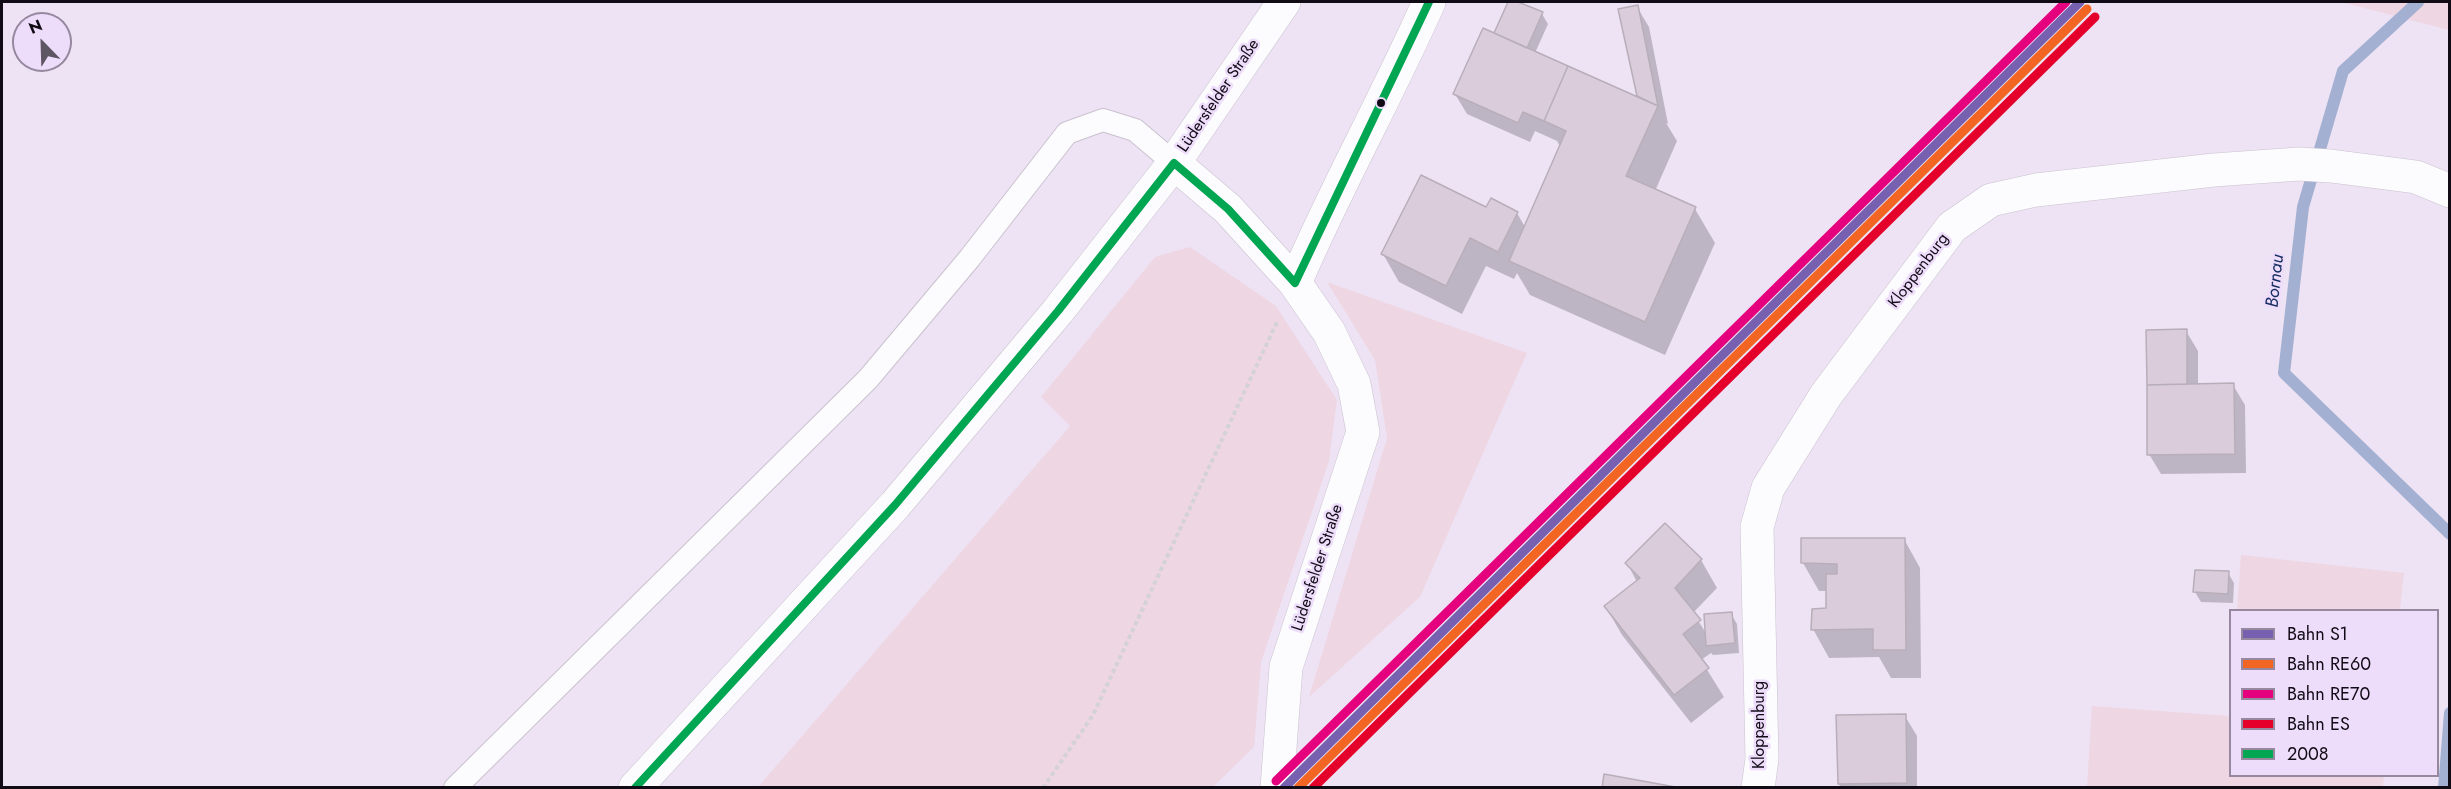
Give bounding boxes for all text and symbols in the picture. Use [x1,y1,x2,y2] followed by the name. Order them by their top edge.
[12,12,72,72] north arrow
[25,14,46,40] text: N
[1174,36,1264,156] street label: Lüdersfelder Straße
[1375,97,1387,109] unlabelled marker
[1885,230,1953,312] street label: Kloppenburg
[2262,253,2290,309] water label: Bornau
[1288,502,1348,634] street label: Lüdersfelder Straße
[2229,609,2439,777] legend
[2287,621,2348,647] text: Bahn S1
[2287,651,2371,677] text: Bahn RE60
[1750,681,1770,769] street label: Kloppenburg
[2287,681,2370,707] text: Bahn RE70
[2287,711,2350,737] text: Bahn ES
[2287,741,2329,767] text: 2008

